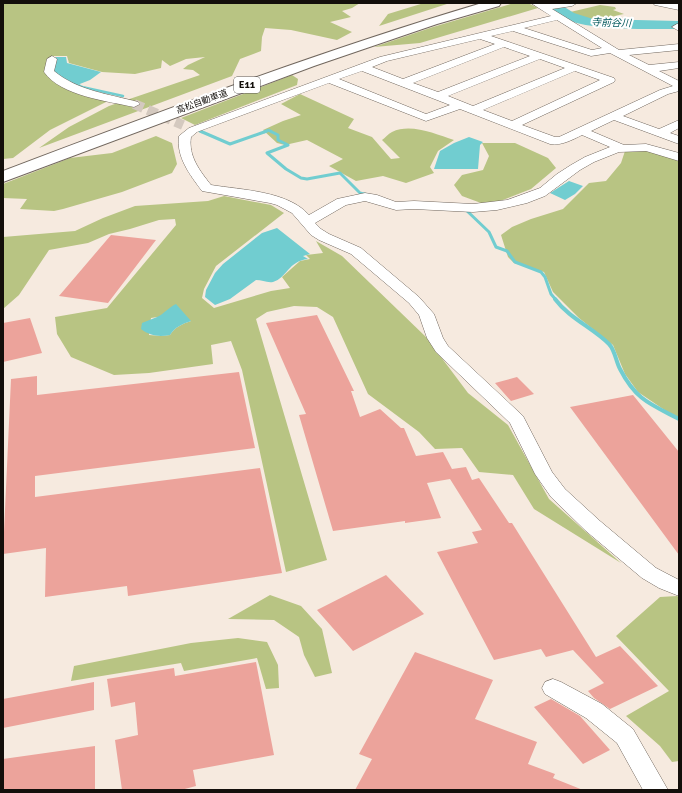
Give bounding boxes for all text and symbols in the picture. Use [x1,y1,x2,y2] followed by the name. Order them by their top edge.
[591,16,632,30] water label: 寺前谷川
[234,77,260,93] road number: E11
[175,88,229,116] street label: 高松自動車道

